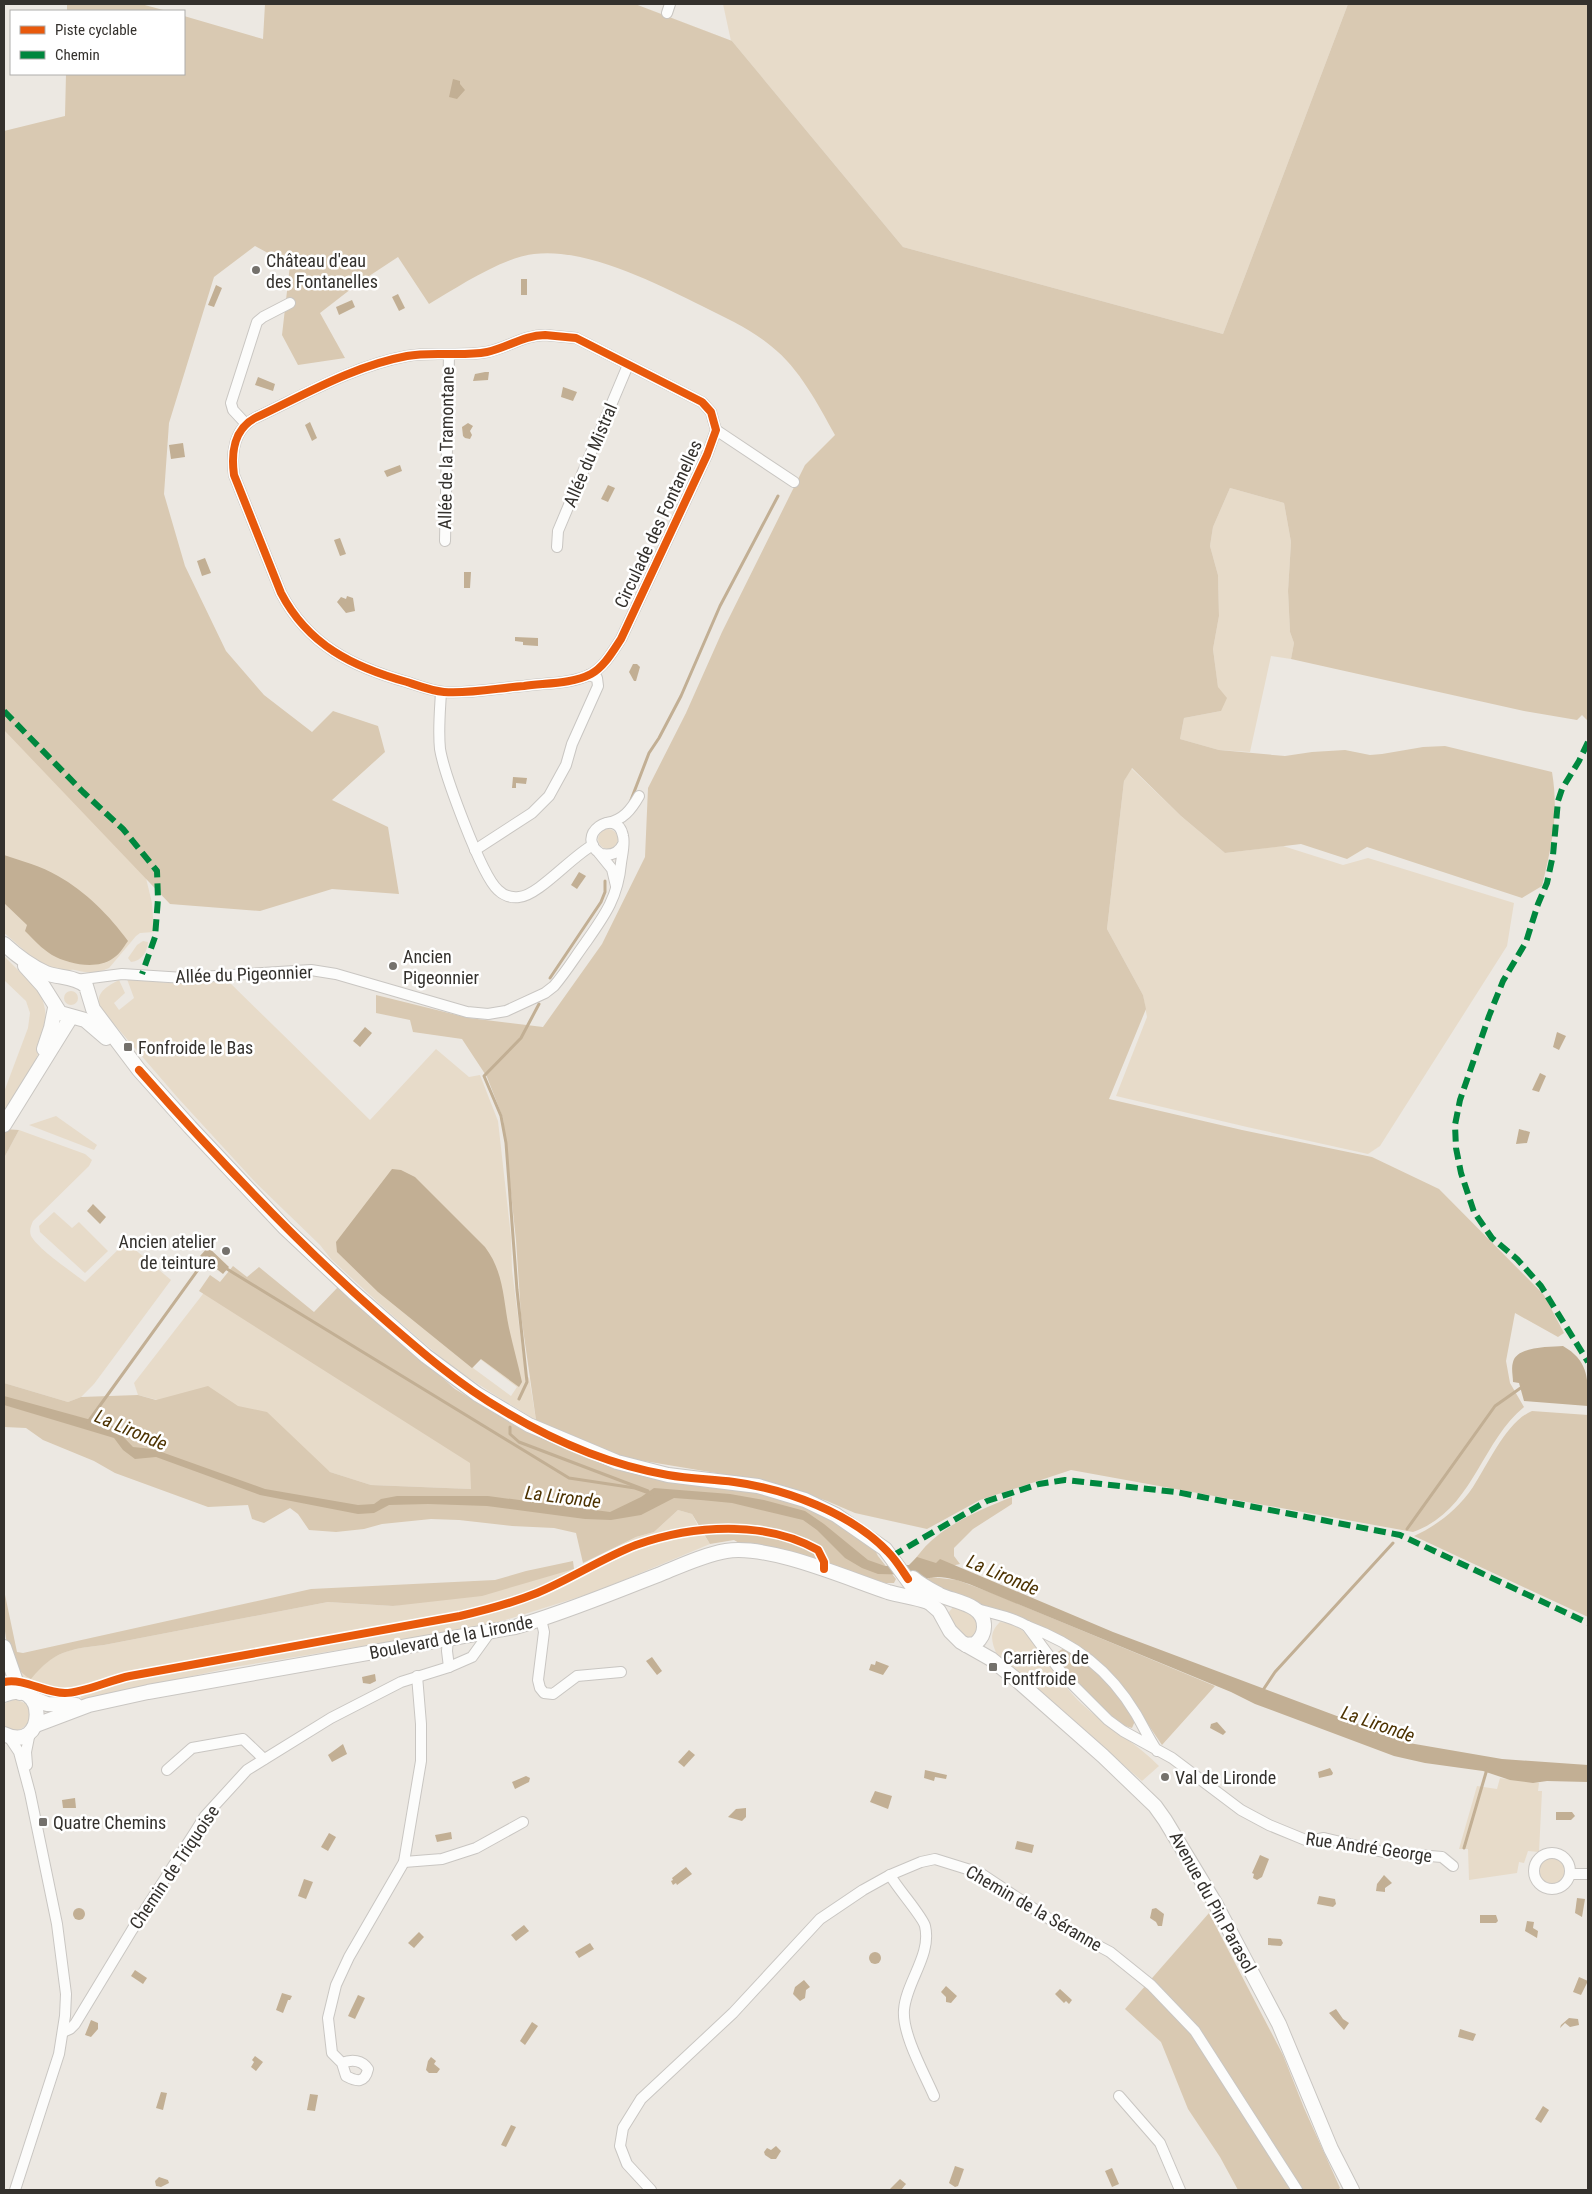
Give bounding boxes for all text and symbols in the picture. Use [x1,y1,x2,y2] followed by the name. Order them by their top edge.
[10,10,185,75] legend
[55,21,137,39] text: Piste cyclable
[55,46,100,64] text: Chemin
[266,250,378,292] place label: Château d'eau des Fontanelles
[250,264,262,276] marker: Château d'eau des Fontanelles
[434,367,458,529] street label: Allée de la Tramontane
[559,400,621,510] street label: Allée du Mistral
[610,437,706,611] street label: Circulade des Fontanelles
[403,946,479,988] place label: Ancien Pigeonnier
[387,960,399,972] marker: Ancien Pigeonnier
[175,961,314,987] street label: Allée du Pigeonnier
[138,1037,253,1058] place label: Fonfroide le Bas
[122,1041,134,1053] marker: Fonfroide le Bas
[119,1231,217,1273] place label: Ancien atelier de teinture
[220,1245,232,1257] marker: Ancien atelier de teinture
[91,1405,171,1455] water label: La Lironde
[524,1481,602,1513] water label: La Lironde
[963,1550,1043,1600] water label: La Lironde
[367,1611,535,1663] street label: Boulevard de la Lironde
[1003,1647,1089,1689] place label: Carrières de Fontfroide
[987,1661,999,1673] marker: Carrières de Fontfroide
[1338,1701,1418,1747] water label: La Lironde
[1175,1767,1276,1788] place label: Val de Lironde
[1159,1771,1171,1783] marker: Val de Lironde
[125,1801,223,1933] street label: Chemin de Triquoise
[53,1812,166,1833] place label: Quatre Chemins
[37,1816,49,1828] marker: Quatre Chemins
[1165,1828,1261,1976] street label: Avenue du Pin Parasol
[1304,1828,1434,1866] street label: Rue André George
[962,1860,1106,1956] street label: Chemin de la Séranne

